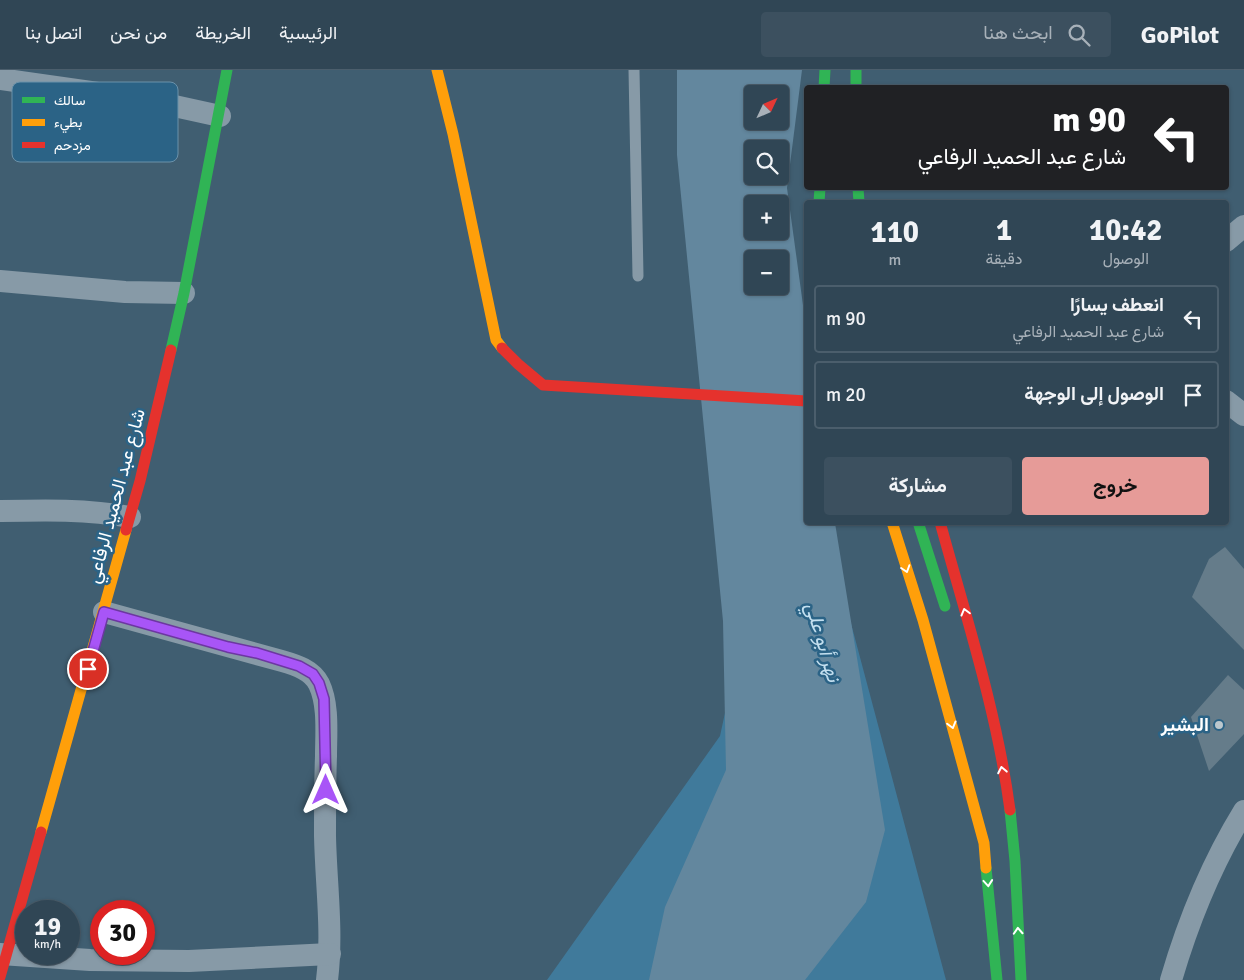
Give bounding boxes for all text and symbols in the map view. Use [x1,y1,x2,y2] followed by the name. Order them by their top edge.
[761,12,1111,57] search box
[1141,20,1219,50] text: GoPilot
[983,21,1053,45] text: ابحث هنا
[1065,21,1093,49] icon: search
[25,22,82,44] text: اتصل بنا
[110,22,167,44] text: من نحن
[195,22,251,44] text: الخريطة
[279,22,337,44] text: الرئيسية
[12,82,178,162] legend
[744,85,789,130] north arrow
[744,85,789,295] map controls
[54,92,85,109] text: سالك
[1052,98,1126,141] text: 90 m
[1144,105,1209,170] icon: left
[54,114,82,134] text: بطيء
[54,137,91,154] text: مزدحم
[744,140,789,185] button: search
[918,143,1126,170] text: شارع عبد الحميد الرفاعي
[744,195,789,240] button: +
[996,212,1012,249] text: 1
[1089,212,1163,249] text: 10:42
[870,214,919,251] text: 110
[985,249,1023,269] text: دقيقة
[1103,249,1149,269] text: الوصول
[744,250,789,295] button: −
[888,250,901,270] text: m
[1070,293,1164,317] text: انعطف يسارًا
[1179,305,1207,333] icon: left
[826,307,866,331] text: 90 m
[1013,322,1164,342] text: شارع عبد الحميد الرفاعي
[1179,381,1207,409] icon: arrive
[1024,382,1164,406] text: الوصول إلى الوجهة
[826,383,866,407] text: 20 m
[81,406,154,587] street label: شارع عبد الحميد الرفاعي
[824,457,1012,515] button: مشاركة
[1022,457,1209,515] button: خروج
[901,564,911,573] one-way arrow
[796,599,847,687] water label: نهر أبو علي
[960,607,971,616] one-way arrow
[67,648,109,690] pin
[74,655,102,683] icon: arrive
[1160,713,1209,737] place label: البشير
[1213,719,1225,731] marker: البشير
[946,720,956,729] one-way arrow
[299,763,351,815] position arrow
[997,765,1007,774] one-way arrow
[982,879,993,887] one-way arrow
[90,900,155,965] speed limit sign: 30
[34,911,61,942] text: 19
[1013,927,1024,935] one-way arrow
[34,937,61,952] text: km/h

